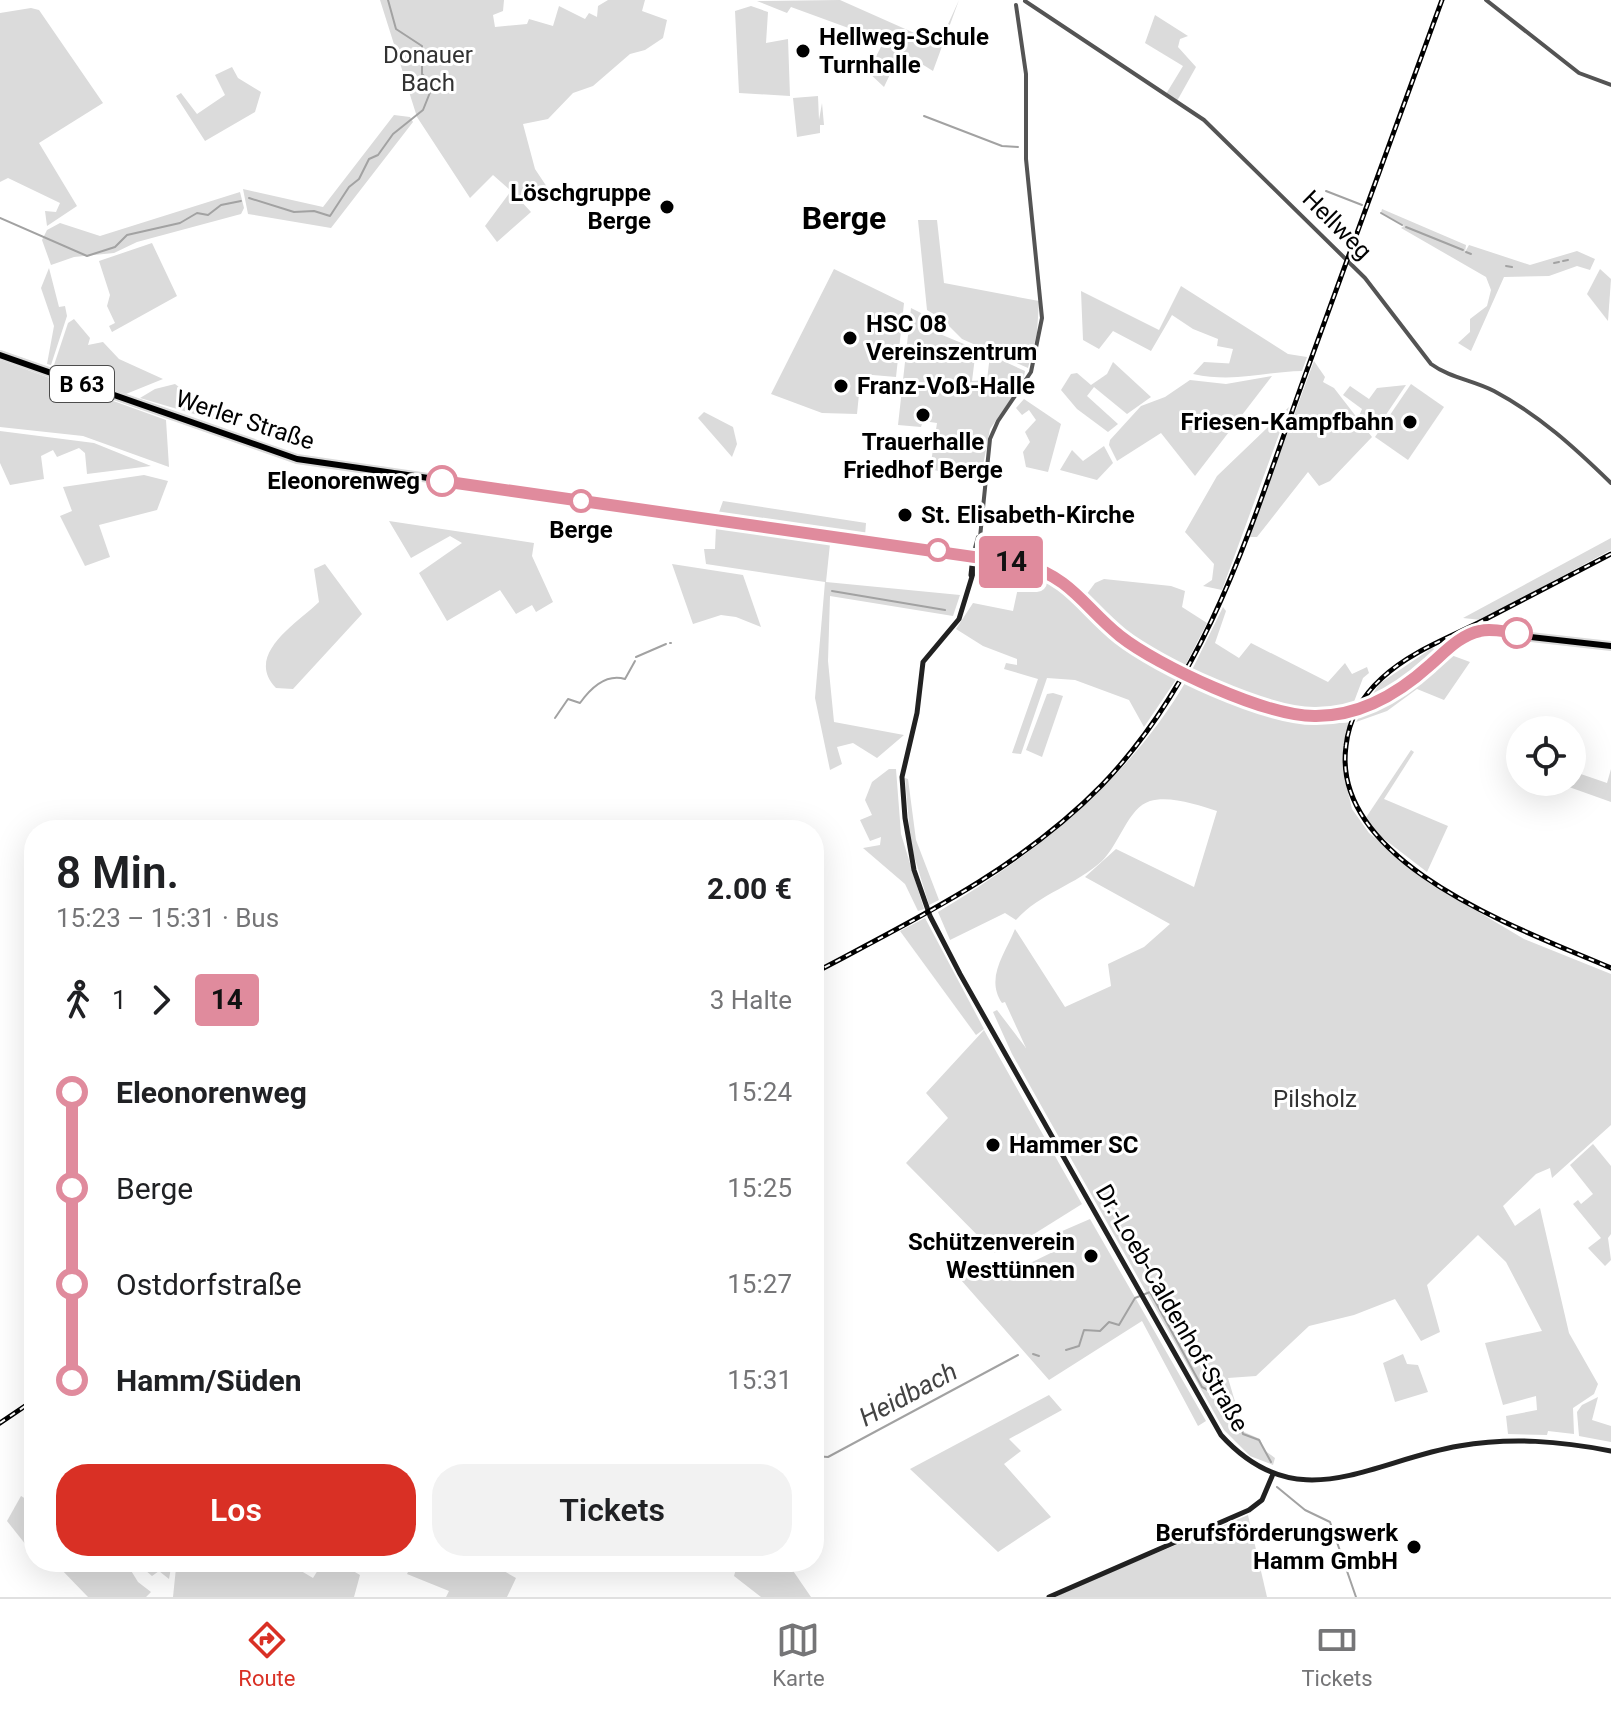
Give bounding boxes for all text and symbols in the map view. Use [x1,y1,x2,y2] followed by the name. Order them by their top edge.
[819,23,989,79] place label: Hellweg-Schule Turnhalle
[383,41,473,97] park label: Donauer Bach
[794,42,812,60] marker: Hellweg-Schule Turnhalle
[510,179,651,235] place label: Löschgruppe Berge
[1297,185,1377,265] street label: Hellweg
[658,198,676,216] marker: Löschgruppe Berge
[802,199,886,237] district label: Berge
[866,310,1037,366] place label: HSC 08 Vereinszentrum
[841,329,859,347] marker: HSC 08 Vereinszentrum
[50,366,114,402] road number: B 63
[857,372,1035,400] place label: Franz-Voß-Halle
[832,377,850,395] marker: Franz-Voß-Halle
[172,384,318,456] street label: Werler Straße
[914,406,932,424] marker: Trauerhalle Friedhof Berge
[1181,408,1394,436] place label: Friesen-Kampfbahn
[1401,413,1419,431] marker: Friesen-Kampfbahn
[843,428,1003,484] place label: Trauerhalle Friedhof Berge
[427,466,457,496] marker: Eleonorenweg
[267,467,420,495] place label: Eleonorenweg
[570,490,592,512] marker: Berge
[921,501,1135,529] place label: St. Elisabeth-Kirche
[896,506,914,524] marker: St. Elisabeth-Kirche
[549,516,613,544] place label: Berge
[975,536,1047,588] line badge: 14
[927,539,949,561] unlabelled marker
[995,545,1027,578] text: 14
[1502,618,1532,648] unlabelled marker
[1506,716,1586,796] map controls
[1506,716,1586,796] button: locate
[56,847,179,899] text: 8 Min.
[707,871,792,906] text: 2.00 €
[56,903,279,933] text: 15:23 – 15:31 · Bus
[56,978,100,1022] icon: walk
[139,978,183,1022] icon: forward
[211,983,243,1016] text: 14
[112,985,127,1015] text: 1
[710,985,792,1015] text: 3 Halte
[116,1075,307,1110] text: Eleonorenweg
[727,1077,792,1107] text: 15:24
[1273,1085,1357,1113] park label: Pilsholz
[1009,1131,1139,1159] place label: Hammer SC
[984,1136,1002,1154] marker: Hammer SC
[116,1171,193,1206] text: Berge
[727,1173,792,1203] text: 15:25
[1090,1179,1254,1437] street label: Dr.-Loeb-Caldenhof-Straße
[908,1228,1075,1284] place label: Schützenverein Westtünnen
[1082,1247,1100,1265] marker: Schützenverein Westtünnen
[116,1267,302,1302] text: Ostdorfstraße
[727,1269,792,1299] text: 15:27
[854,1356,962,1432] water label: Heidbach
[116,1363,302,1398] text: Hamm/Süden
[727,1365,792,1395] text: 15:31
[56,1464,416,1556] button: Los
[432,1464,792,1556] button: Tickets
[1155,1519,1399,1575] place label: Berufsförderungswerk Hamm GmbH
[1405,1538,1423,1556] marker: Berufsförderungswerk Hamm GmbH
[238,1618,295,1691] tab: Route
[772,1618,825,1691] tab: Karte
[1301,1618,1373,1691] tab: Tickets

